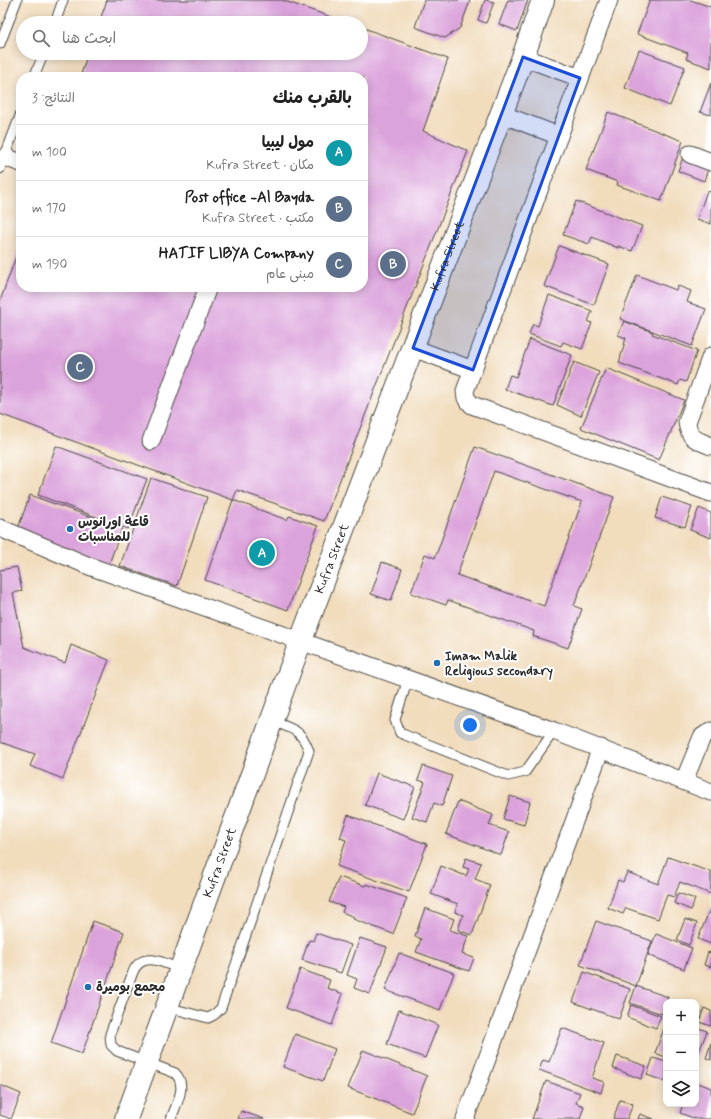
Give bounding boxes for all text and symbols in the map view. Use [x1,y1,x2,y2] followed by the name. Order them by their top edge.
[16,16,368,60] search box
[30,27,52,49] icon: search
[62,29,116,49] text: ابحث هنا
[273,87,352,109] text: بالقرب منك
[32,90,75,107] text: النتائج: 3
[262,133,314,153] text: مول ليبيا
[32,144,67,161] text: 100 m
[335,144,343,161] text: A
[206,157,314,174] text: مكان · Kufra Street
[185,188,314,208] text: Post office -Al Bayda
[32,200,66,217] text: 170 m
[335,200,343,217] text: B
[202,210,314,227] text: مكتب · Kufra Street
[426,218,468,293] street label: Kufra Street
[159,244,314,264] text: HATIF LIBYA Company
[380,249,406,279] pin: B
[32,256,67,273] text: 190 m
[334,256,344,273] text: C
[266,266,314,283] text: مبنى عام
[67,352,93,382] pin: C
[78,514,149,546] place label: قاعة اورانوس للمناسبات
[311,521,353,596] street label: Kufra Street
[65,524,75,534] marker: قاعة اورانوس للمناسبات
[249,538,275,568] pin: A
[445,648,553,681] place label: Imam Malik Religious secondary
[432,658,442,668] marker: Imam Malik Religious secondary
[460,715,480,735] your location
[199,825,240,900] street label: Kufra Street
[96,979,165,996] place label: مجمع بوميرة
[83,982,93,992] marker: مجمع بوميرة
[663,999,699,1107] map controls
[663,999,699,1035] button: +
[663,1035,699,1071] button: −
[663,1071,699,1107] button: layers

